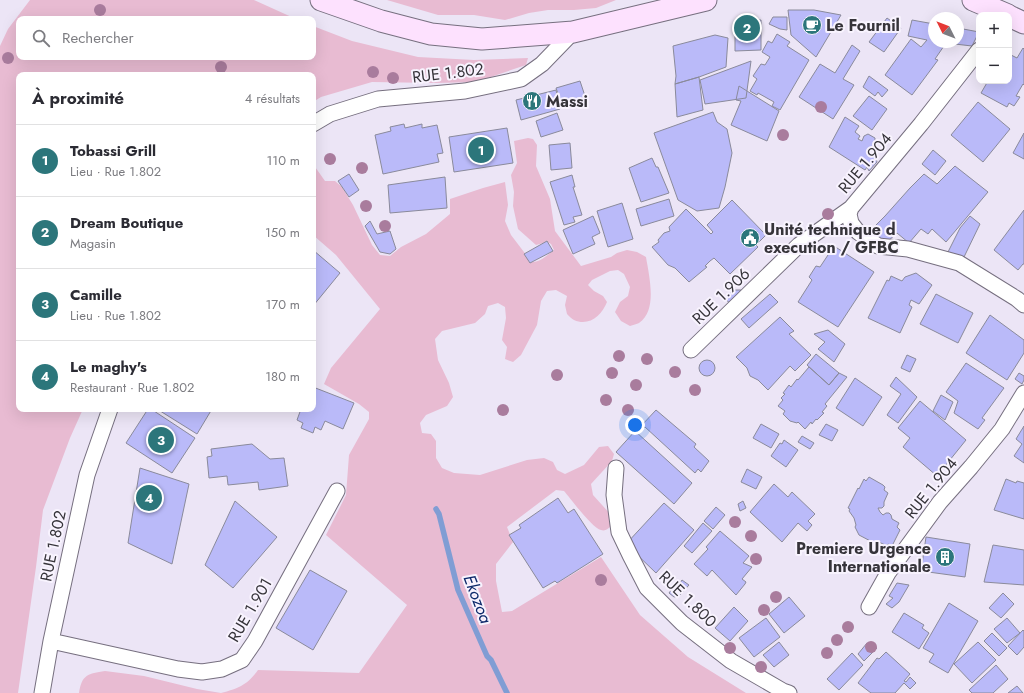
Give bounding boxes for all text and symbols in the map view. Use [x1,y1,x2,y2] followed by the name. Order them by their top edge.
[928,12,964,48] north arrow
[976,12,1012,84] map controls
[976,12,1012,48] button: +
[734,13,760,43] pin: 2
[801,14,823,36] cafe icon: Le Fournil
[826,14,900,37] place label: Le Fournil
[16,16,316,60] search box
[30,27,52,49] icon: search
[62,27,134,49] text: Rechercher
[976,48,1012,84] button: −
[411,57,485,89] street label: RUE 1.802
[32,86,124,110] text: À proximité
[245,89,300,108] text: 4 résultats
[521,90,543,112] restaurant icon: Massi
[546,90,588,113] place label: Massi
[833,128,897,198] street label: RUE 1.904
[468,135,494,165] pin: 1
[70,140,156,162] text: Tobassi Grill
[42,151,48,170] text: 1
[266,151,300,170] text: 110 m
[70,162,161,181] text: Lieu · Rue 1.802
[70,212,183,234] text: Dream Boutique
[764,218,899,259] place label: Unité technique d execution / GFBC
[41,223,49,242] text: 2
[265,223,300,242] text: 150 m
[739,227,761,249] public building icon: Unité technique d execution / GFBC
[70,234,116,253] text: Magasin
[687,263,755,329] street label: RUE 1.906
[70,284,122,306] text: Camille
[41,295,49,314] text: 3
[265,295,300,314] text: 170 m
[70,306,161,325] text: Lieu · Rue 1.802
[70,356,147,378] text: Le maghy's
[40,367,50,386] text: 4
[265,367,300,386] text: 180 m
[70,378,195,397] text: Restaurant · Rue 1.802
[625,415,645,435] your location
[148,425,174,455] pin: 3
[899,453,963,523] street label: RUE 1.904
[136,483,162,513] pin: 4
[34,508,72,584] street label: RUE 1.802
[796,537,931,578] place label: Premiere Urgence Internationale
[934,546,956,568] building icon: Premiere Urgence Internationale
[654,566,722,632] street label: RUE 1.800
[458,571,498,627] water label: Ekozoa
[222,574,278,646] street label: RUE 1.901

